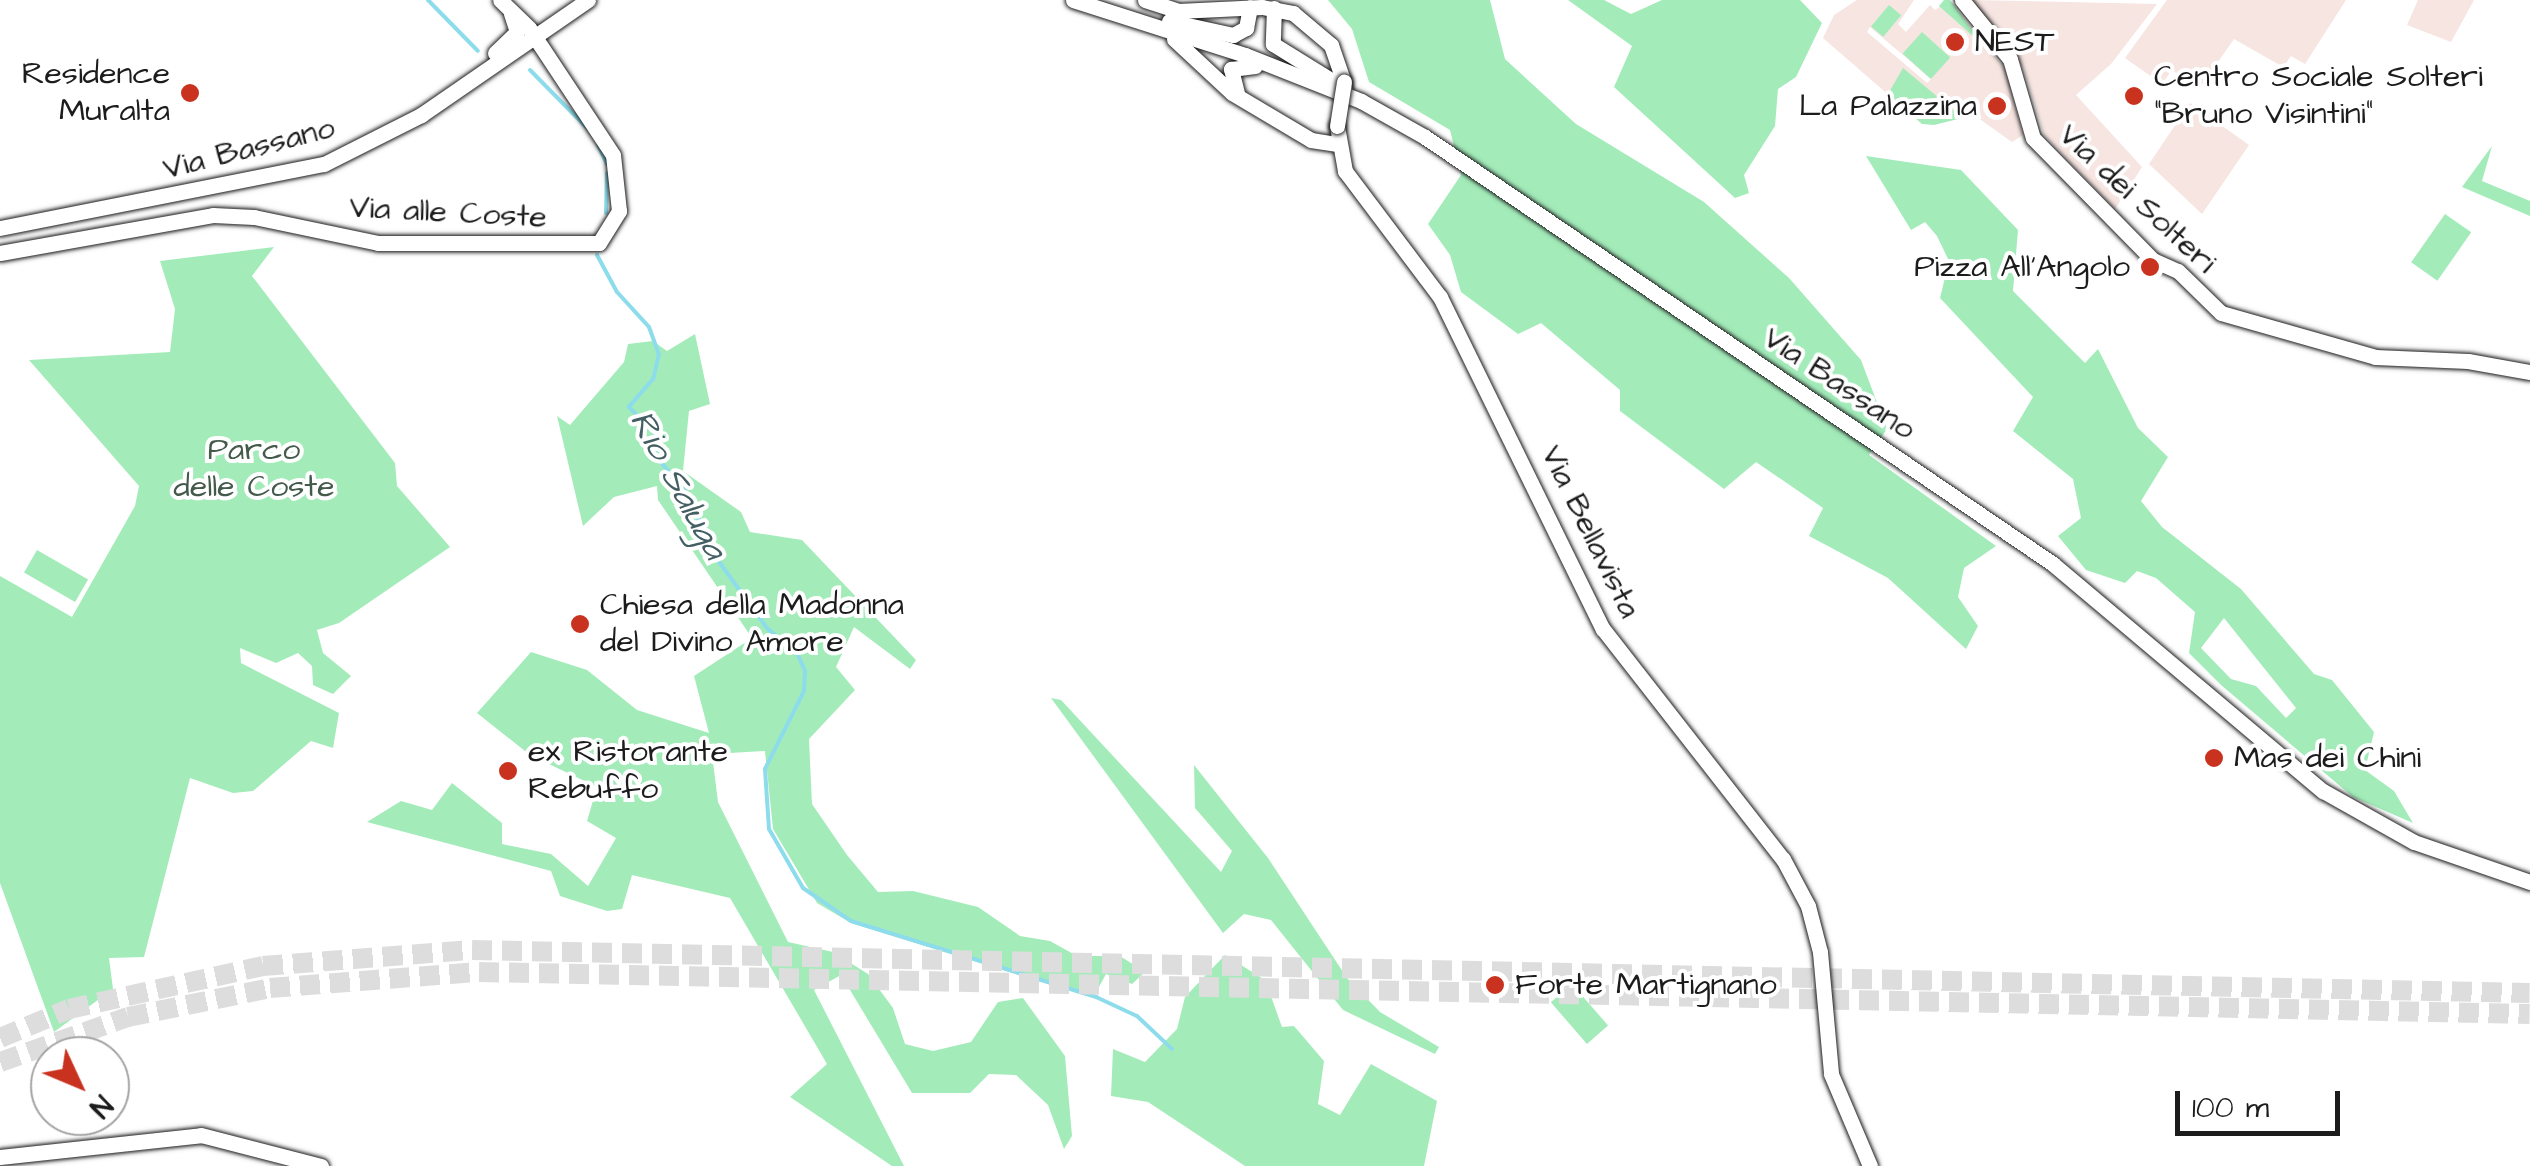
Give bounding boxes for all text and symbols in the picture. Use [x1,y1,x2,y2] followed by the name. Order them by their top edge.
[1975,23,2054,61] place label: NEST
[1944,31,1966,53] marker: NEST
[22,56,170,131] place label: Residence Muralta
[2154,59,2483,134] place label: Centro Sociale Solteri "Bruno Visintini"
[179,82,201,104] marker: Residence Muralta
[2123,85,2145,107] marker: Centro Sociale Solteri "Bruno Visintini"
[1799,87,1977,125] place label: La Palazzina
[1986,95,2008,117] marker: La Palazzina
[159,109,339,189] street label: Via Bassano
[2050,116,2224,282] street label: Via dei Solteri
[348,189,548,237] street label: Via alle Coste
[1914,248,2130,286] place label: Pizza All'Angolo
[2139,256,2161,278] marker: Pizza All'Angolo
[1756,319,1922,449] street label: Via Bassano
[620,403,736,567] water label: Rio Saluga
[174,432,334,507] park label: Parco delle Coste
[1532,439,1648,625] street label: Via Bellavista
[600,587,904,662] place label: Chiesa della Madonna del Divino Amore
[569,613,591,635] marker: Chiesa della Madonna del Divino Amore
[528,734,728,809] place label: ex Ristorante Rebuffo
[2234,739,2421,777] place label: Mas dei Chini
[2203,747,2225,769] marker: Mas dei Chini
[497,760,519,782] marker: ex Ristorante Rebuffo
[1515,966,1777,1004] place label: Forte Martignano
[1484,974,1506,996] marker: Forte Martignano
[30,1036,130,1136] north arrow
[2180,1071,2345,1133] scale bar
[80,1086,121,1126] text: N
[2192,1087,2269,1129] text: 100 m

